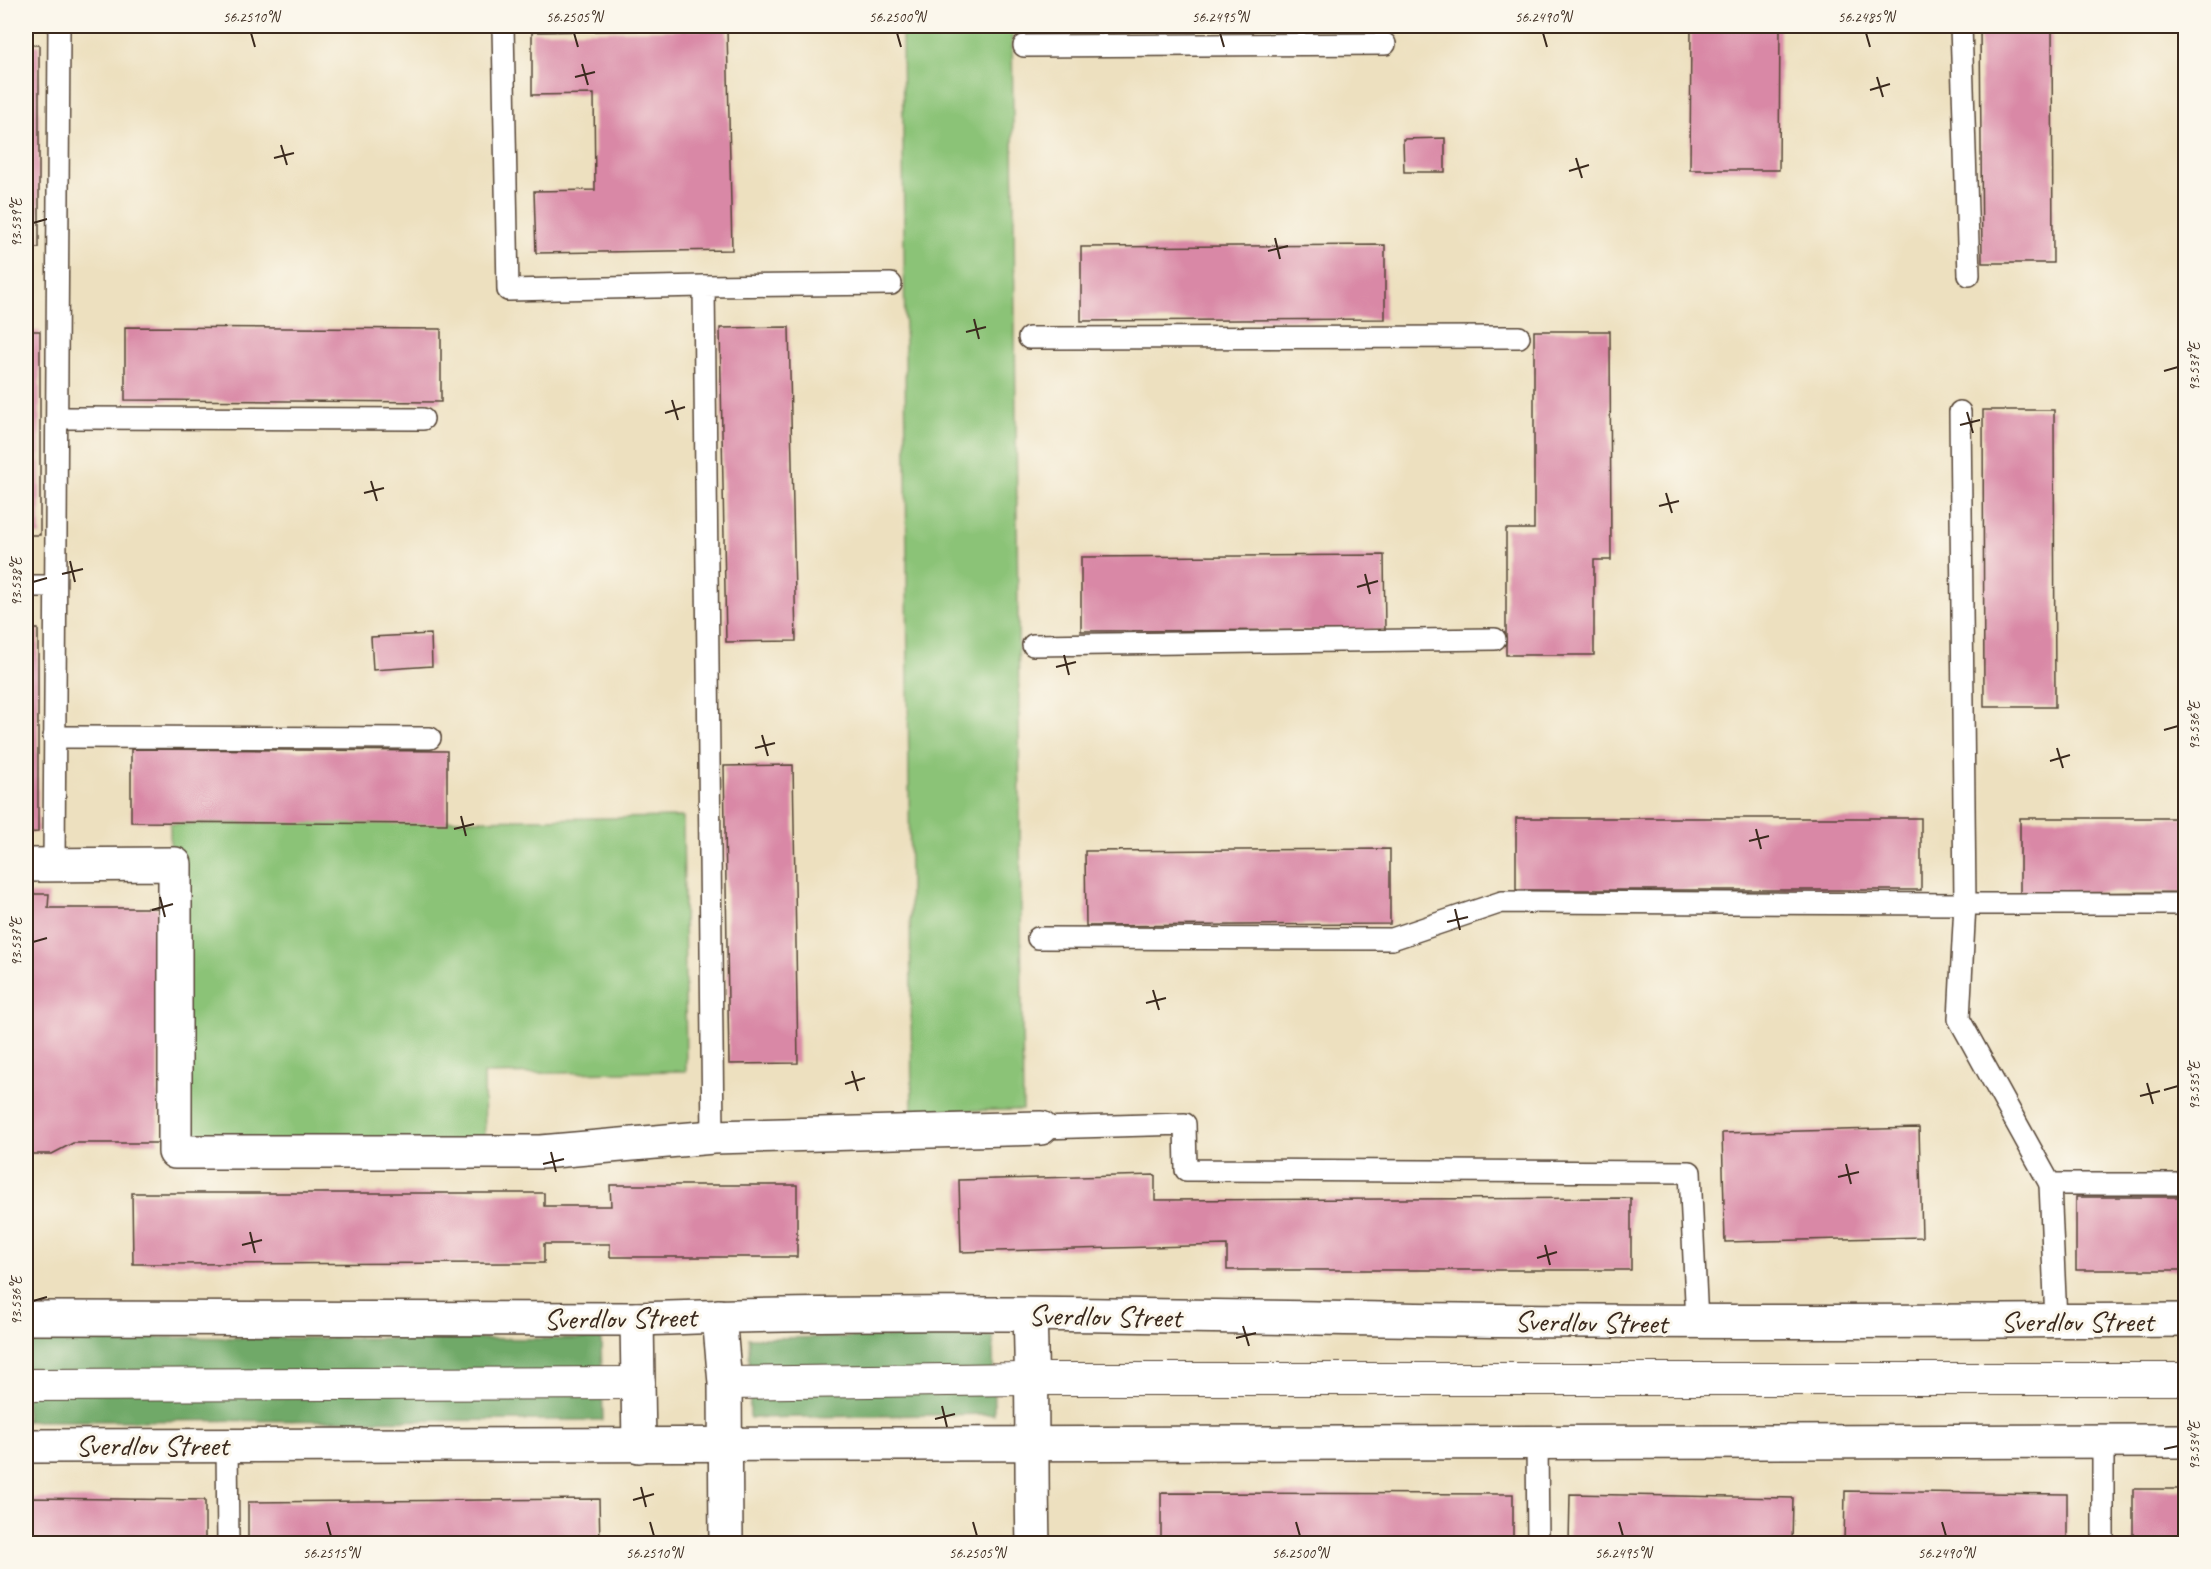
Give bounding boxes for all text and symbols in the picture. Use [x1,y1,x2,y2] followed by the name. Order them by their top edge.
[223,8,282,27] text: 56.2510°N
[546,8,605,27] text: 56.2505°N
[869,8,928,27] text: 56.2500°N
[1192,8,1251,27] text: 56.2495°N
[1515,8,1574,27] text: 56.2490°N
[1838,8,1897,27] text: 56.2485°N
[7,196,26,247] text: 93.539°E
[2185,340,2204,391] text: 93.537°E
[7,555,26,606] text: 93.538°E
[2185,699,2204,750] text: 93.536°E
[7,915,26,966] text: 93.537°E
[2185,1059,2204,1110] text: 93.535°E
[7,1274,26,1325] text: 93.536°E
[1028,1296,1185,1336] street label: Sverdlov Street
[543,1298,700,1338] street label: Sverdlov Street
[1514,1302,1671,1342] street label: Sverdlov Street
[2001,1302,2157,1340] street label: Sverdlov Street
[2185,1419,2204,1470] text: 93.534°E
[76,1426,232,1464] street label: Sverdlov Street
[303,1544,362,1563] text: 56.2515°N
[626,1544,685,1563] text: 56.2510°N
[949,1544,1008,1563] text: 56.2505°N
[1272,1544,1331,1563] text: 56.2500°N
[1595,1544,1654,1563] text: 56.2495°N
[1918,1544,1977,1563] text: 56.2490°N

